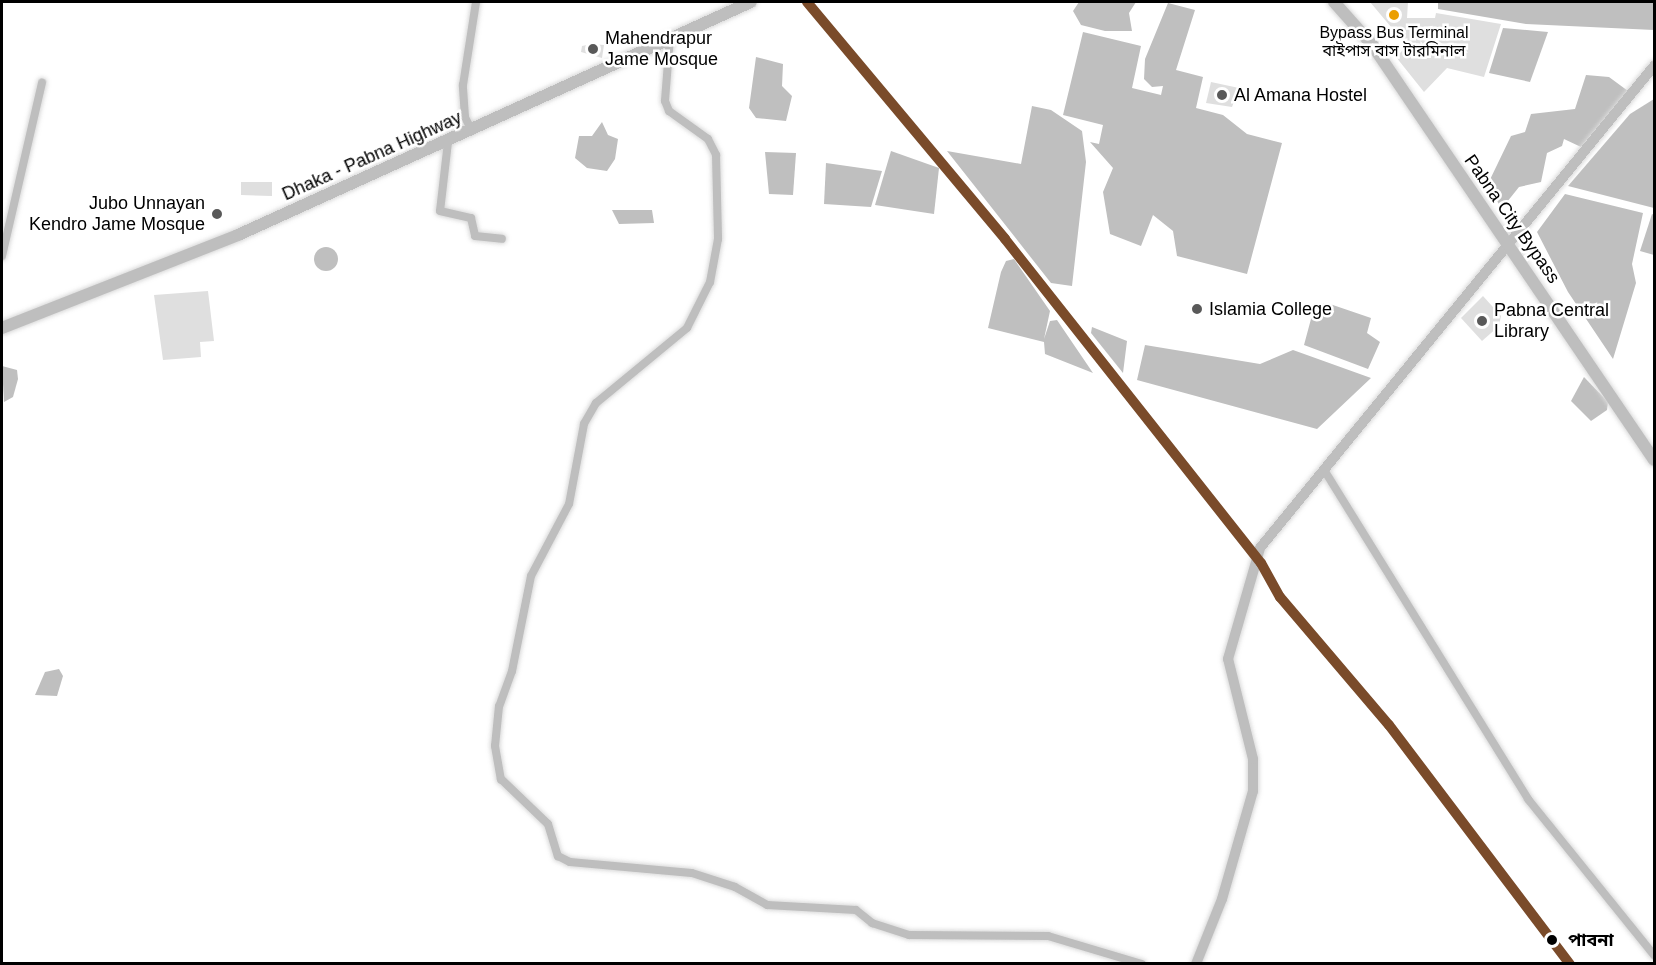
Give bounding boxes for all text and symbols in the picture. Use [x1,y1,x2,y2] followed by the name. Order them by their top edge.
[1388,9,1400,21] marker: Bypass Bus Terminal বাইপাস বাস টারমিনাল
[1319,23,1469,61] place label: Bypass Bus Terminal বাইপাস বাস টারমিনাল
[605,28,718,70] place label: Mahendrapur Jame Mosque
[586,42,600,56] marker: Mahendrapur Jame Mosque
[1234,84,1368,106] place label: Al Amana Hostel
[1215,88,1229,102] marker: Al Amana Hostel
[279,107,465,205] street label: Dhaka - Pabna Highway
[1460,151,1564,287] street label: Pabna City Bypass
[29,193,205,236] place label: Jubo Unnayan Kendro Jame Mosque
[210,207,224,221] marker: Jubo Unnayan Kendro Jame Mosque
[1209,298,1332,320] place label: Islamia College
[1494,300,1609,342] place label: Pabna Central Library
[1190,302,1204,316] marker: Islamia College
[1475,314,1489,328] marker: Pabna Central Library
[1541,929,1563,951] marker: পাবনা
[1568,929,1614,951] place label: পাবনা

